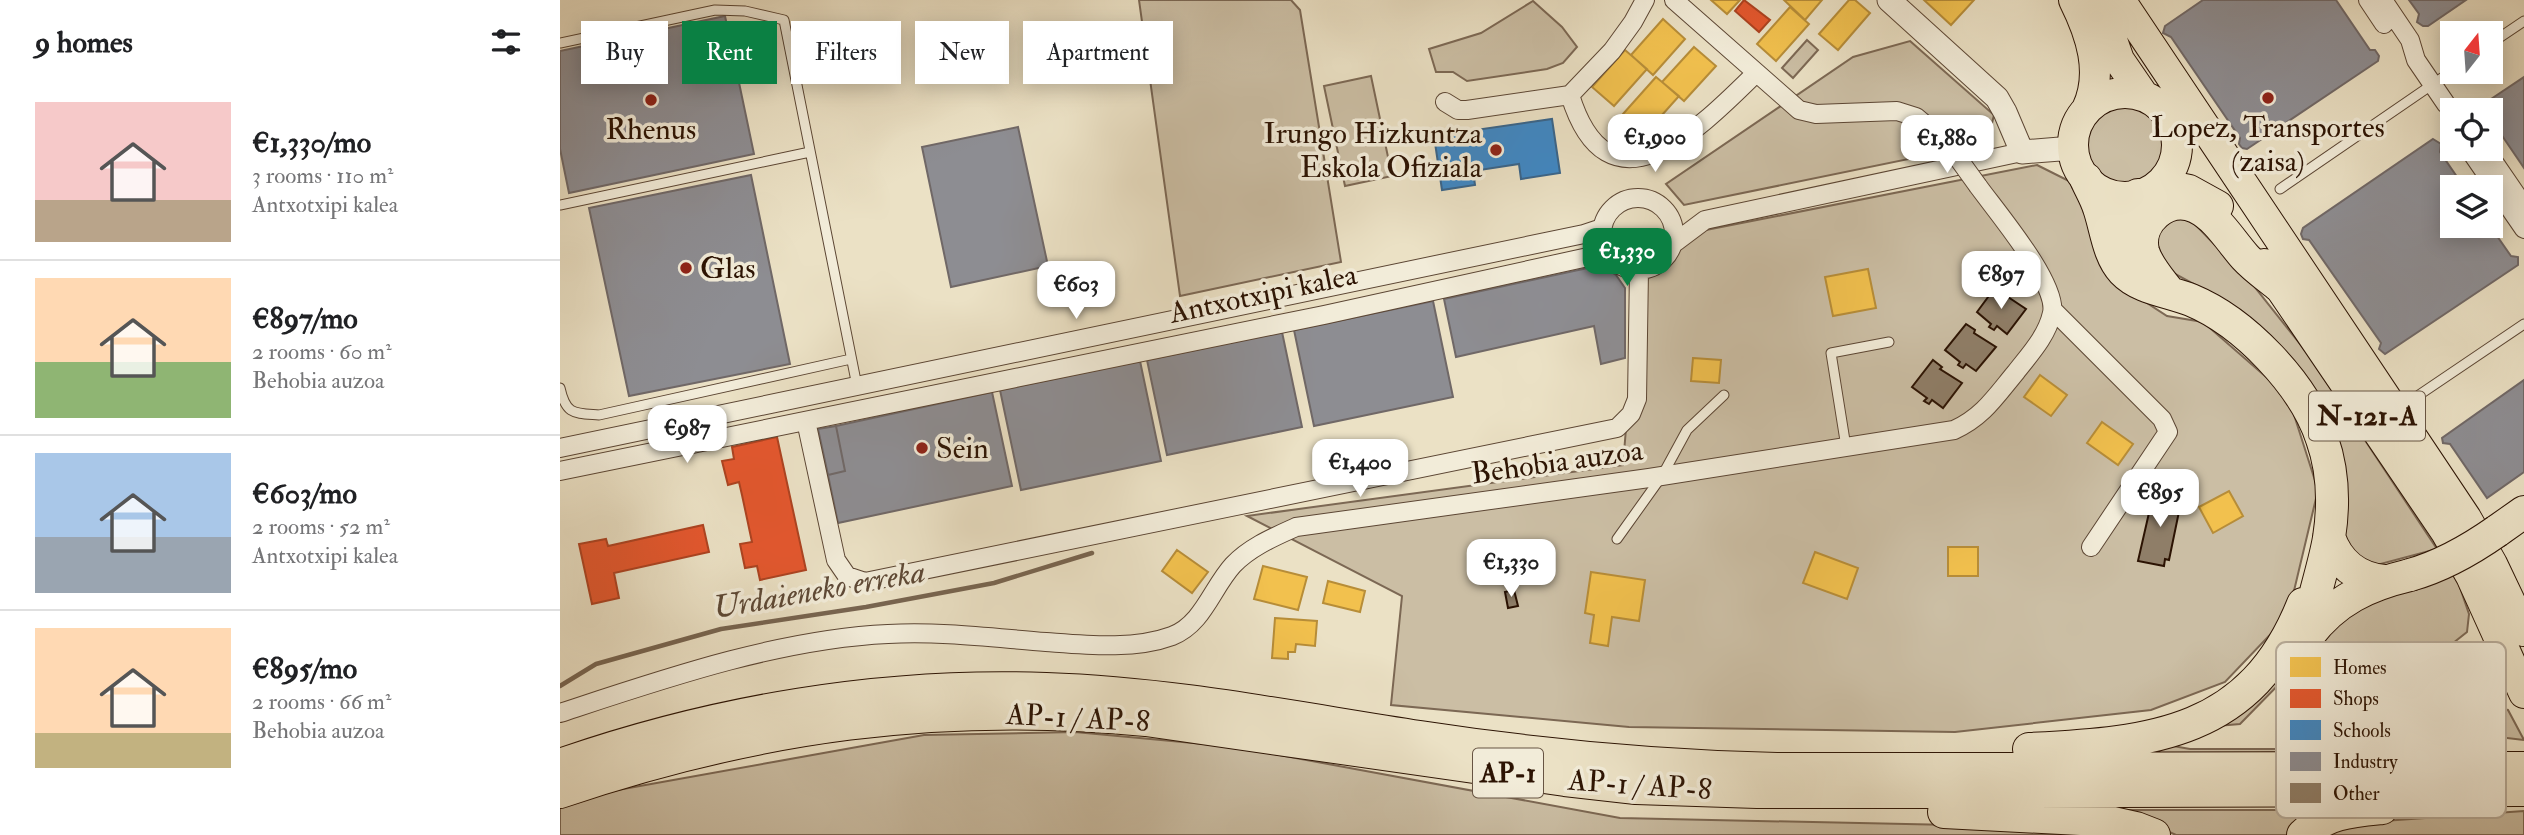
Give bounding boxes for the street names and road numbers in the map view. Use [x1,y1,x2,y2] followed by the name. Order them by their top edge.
[1165,256,1361,332] street label: Antxotxipi kalea
[2309,392,2425,440] road number: N-121-A
[1469,432,1646,492] street label: Behobia auzoa
[1004,696,1151,740] street label: AP-1 / AP-8
[1473,748,1543,798] road number: AP-1
[1566,761,1713,808] street label: AP-1 / AP-8

